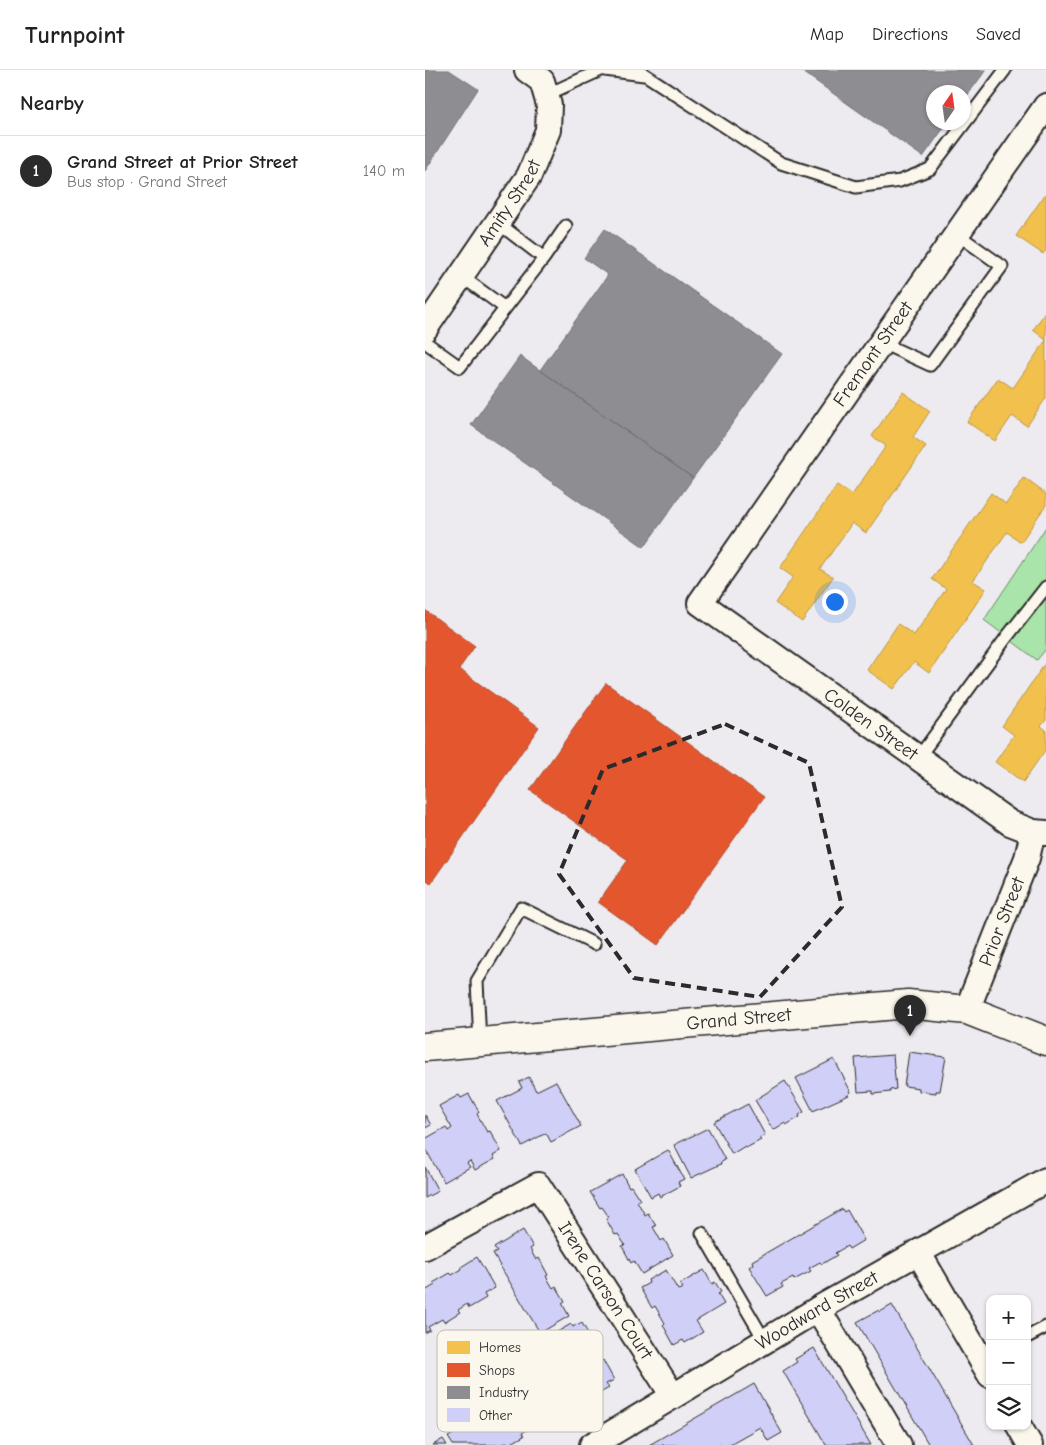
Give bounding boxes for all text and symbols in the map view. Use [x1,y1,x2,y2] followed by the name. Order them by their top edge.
[25,21,124,49] text: Turnpoint
[810,24,844,45] text: Map
[872,24,948,45] text: Directions
[976,24,1021,45] text: Saved
[926,85,971,130] north arrow
[20,91,84,115] text: Nearby
[67,151,298,173] text: Grand Street at Prior Street
[474,156,546,250] street label: Amity Street
[33,162,39,180] text: 1
[363,162,405,180] text: 140 m
[67,173,227,191] text: Bus stop · Grand Street
[829,297,918,411] street label: Fremont Street
[822,589,848,615] your location
[820,683,922,765] street label: Colden Street
[974,873,1030,969] street label: Prior Street
[894,995,926,1036] pin: 1
[685,1003,793,1035] street label: Grand Street
[553,1218,658,1364] street label: Irene Carson Court
[752,1266,882,1355] street label: Woodward Street
[986,1295,1031,1430] map controls
[986,1295,1031,1340] button: +
[437,1330,603,1432] legend
[479,1339,521,1356] text: Homes
[986,1340,1031,1385] button: −
[479,1362,515,1379] text: Shops
[479,1384,529,1401] text: Industry
[986,1385,1031,1430] button: layers
[479,1407,513,1424] text: Other

